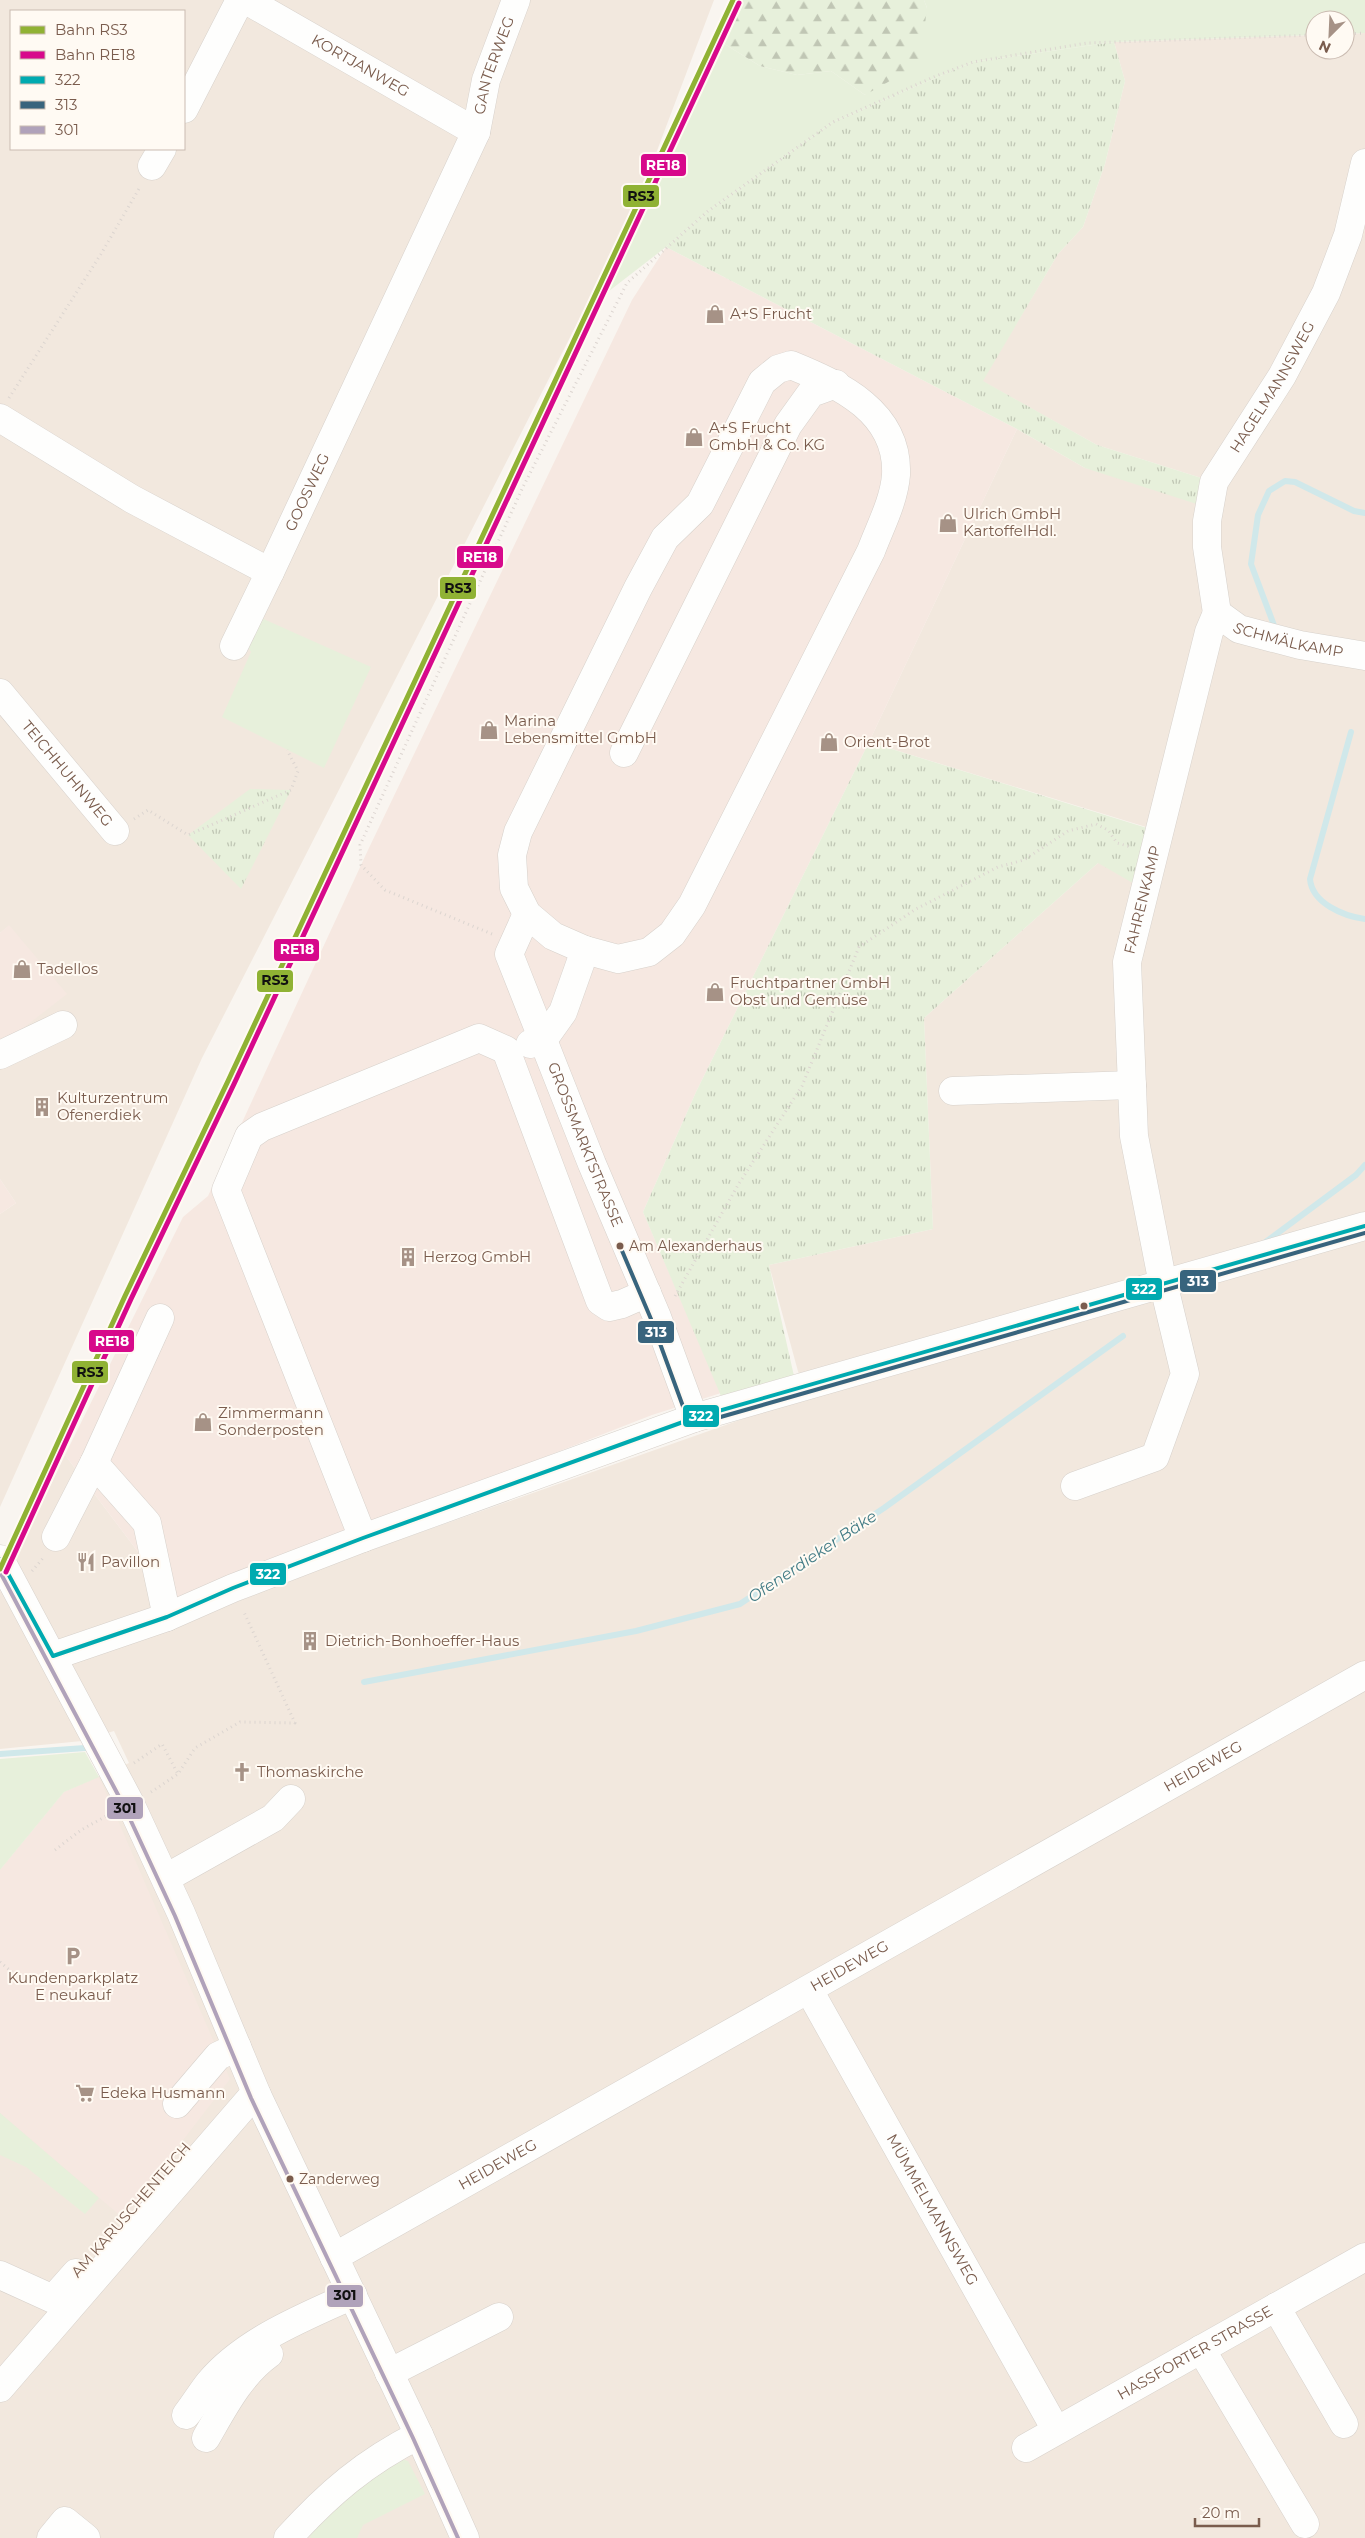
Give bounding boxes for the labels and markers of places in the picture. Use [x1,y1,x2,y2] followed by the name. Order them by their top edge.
[704,303,726,325] shop icon: A+S Frucht
[730,304,812,323] place label: A+S Frucht
[709,418,825,454] place label: A+S Frucht GmbH & Co. KG
[683,426,705,448] shop icon: A+S Frucht GmbH & Co. KG
[963,504,1061,540] place label: Ulrich GmbH KartoffelHdl.
[937,512,959,534] shop icon: Ulrich GmbH KartoffelHdl.
[504,711,657,747] place label: Marina Lebensmittel GmbH
[478,719,500,741] shop icon: Marina Lebensmittel GmbH
[818,731,840,753] shop icon: Orient-Brot
[844,732,930,751] place label: Orient-Brot
[11,958,33,980] shop icon: Tadellos
[37,959,98,978] place label: Tadellos
[730,973,890,1009] place label: Fruchtpartner GmbH Obst und Gemüse
[704,981,726,1003] shop icon: Fruchtpartner GmbH Obst und Gemüse
[57,1088,168,1124] place label: Kulturzentrum Ofenerdiek
[31,1096,53,1118] building icon: Kulturzentrum Ofenerdiek
[629,1237,762,1255] place label: Am Alexanderhaus
[615,1241,625,1251] marker: Am Alexanderhaus
[397,1246,419,1268] building icon: Herzog GmbH
[423,1247,531,1266] place label: Herzog GmbH
[1079,1301,1089,1311] unlabelled marker
[218,1403,324,1439] place label: Zimmermann Sonderposten
[192,1411,214,1433] shop icon: Zimmermann Sonderposten
[75,1551,97,1573] restaurant icon: Pavillon
[101,1552,160,1571] place label: Pavillon
[299,1630,321,1652] building icon: Dietrich-Bonhoeffer-Haus
[325,1631,519,1650] place label: Dietrich-Bonhoeffer-Haus
[231,1761,253,1783] church icon: Thomaskirche
[257,1762,364,1781] place label: Thomaskirche
[62,1945,84,1967] parking icon: Kundenparkplatz E neukauf
[8,1968,139,2004] place label: Kundenparkplatz E neukauf
[74,2082,96,2104] supermarket icon: Edeka Husmann
[100,2083,225,2102] place label: Edeka Husmann
[299,2170,380,2188] place label: Zanderweg
[285,2174,295,2184] marker: Zanderweg

